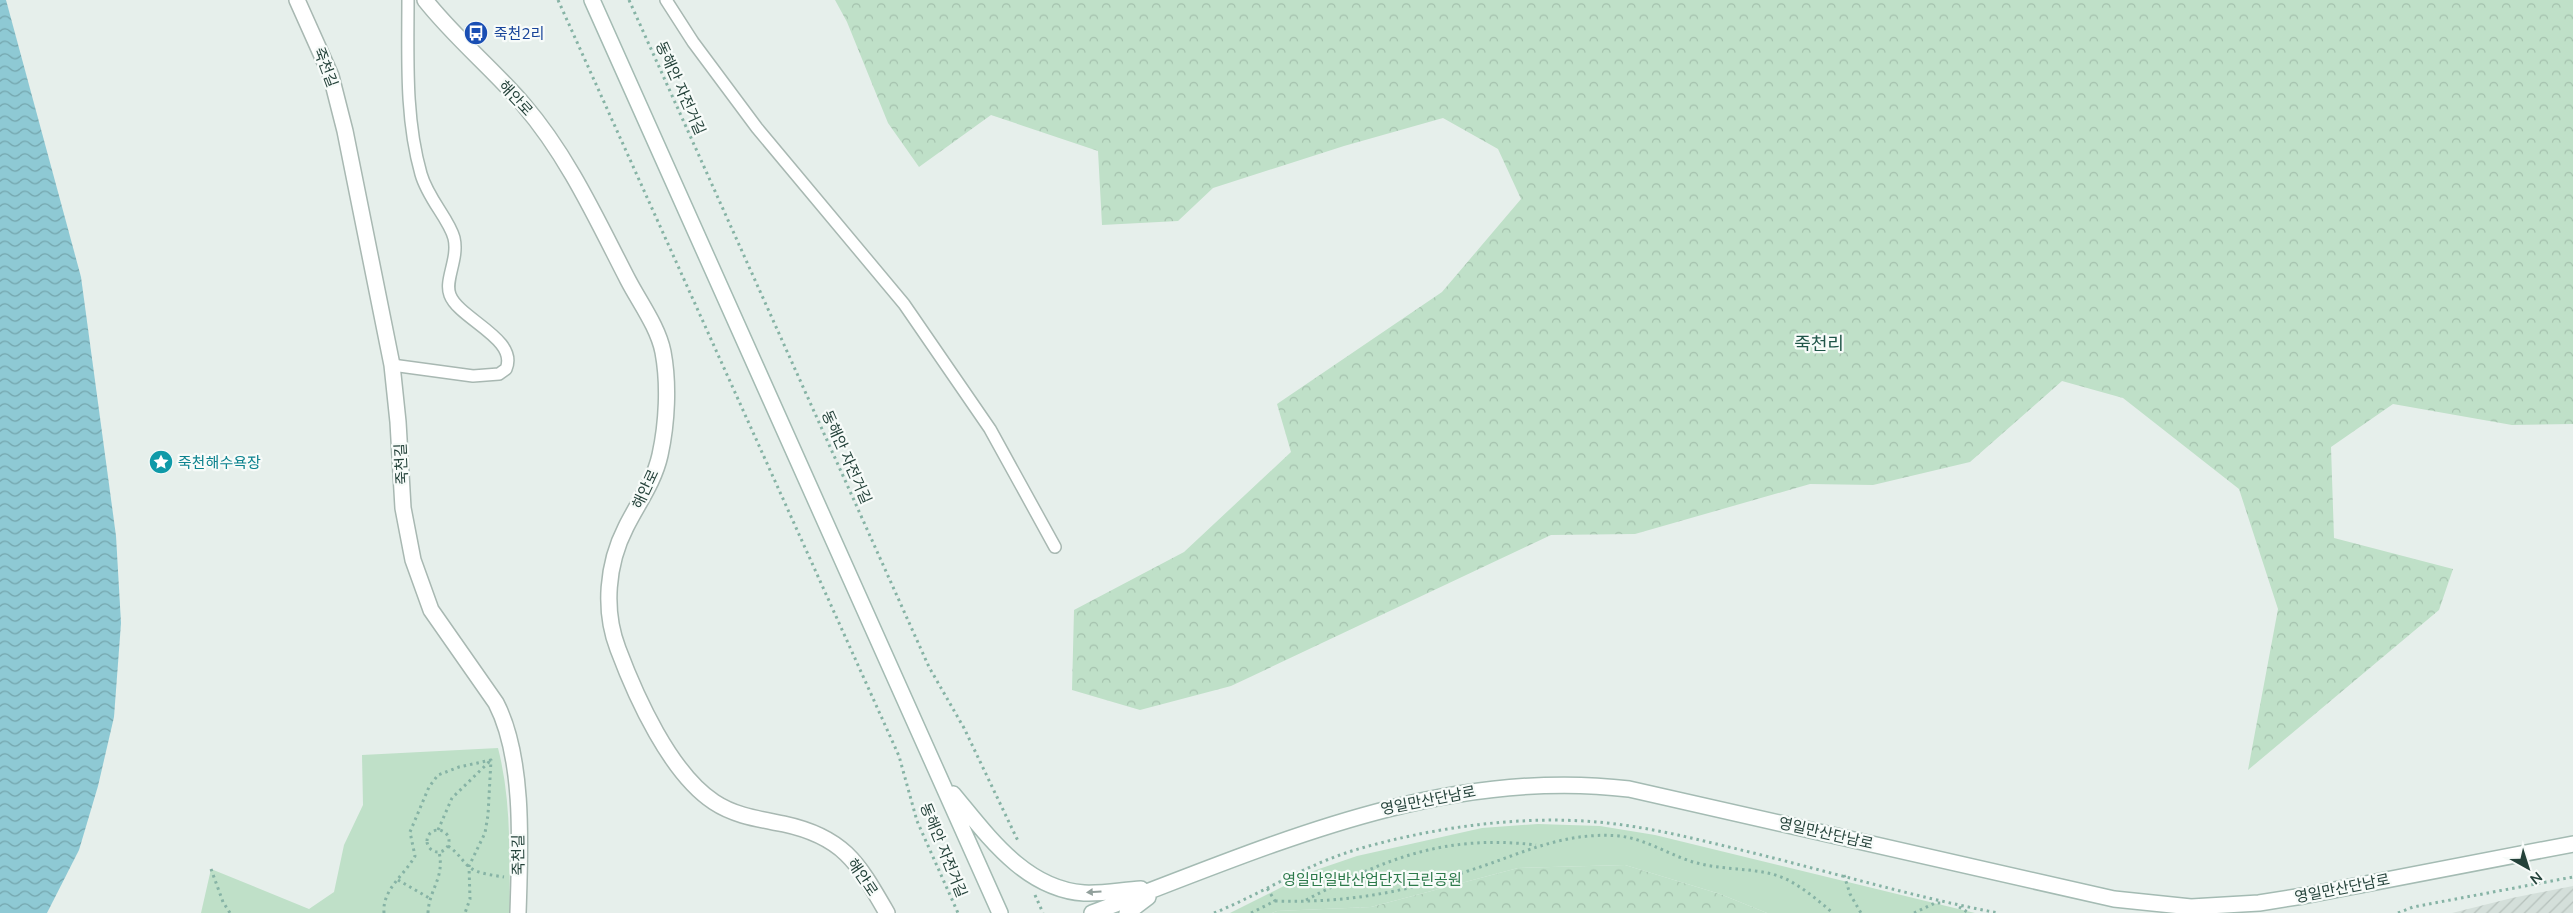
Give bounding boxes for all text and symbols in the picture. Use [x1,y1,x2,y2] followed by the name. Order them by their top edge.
[463,20,489,46] bus stop icon: 죽천2리
[494,24,544,43] place label: 죽천2리
[652,38,710,138] street label: 동해안 자전거길
[310,44,342,90] street label: 죽천길
[495,76,537,120] street label: 해안로
[1794,332,1844,355] district label: 죽천리
[818,407,876,507] street label: 동해안 자전거길
[390,443,412,485] street label: 죽천길
[148,449,174,475] place icon: 죽천해수욕장
[178,453,261,472] place label: 죽천해수욕장
[628,466,662,512] street label: 해안로
[1379,781,1477,819] street label: 영일만산단남로
[916,800,972,900] street label: 동해안 자전거길
[1777,813,1875,853] street label: 영일만산단남로
[508,834,528,876] street label: 죽천길
[2503,843,2553,893] north arrow
[844,855,882,899] street label: 해안로
[2526,868,2546,888] text: N
[2293,869,2391,907] street label: 영일만산단남로
[1282,870,1462,889] park label: 영일만일반산업단지근린공원
[1086,889,1102,897] one-way arrow

